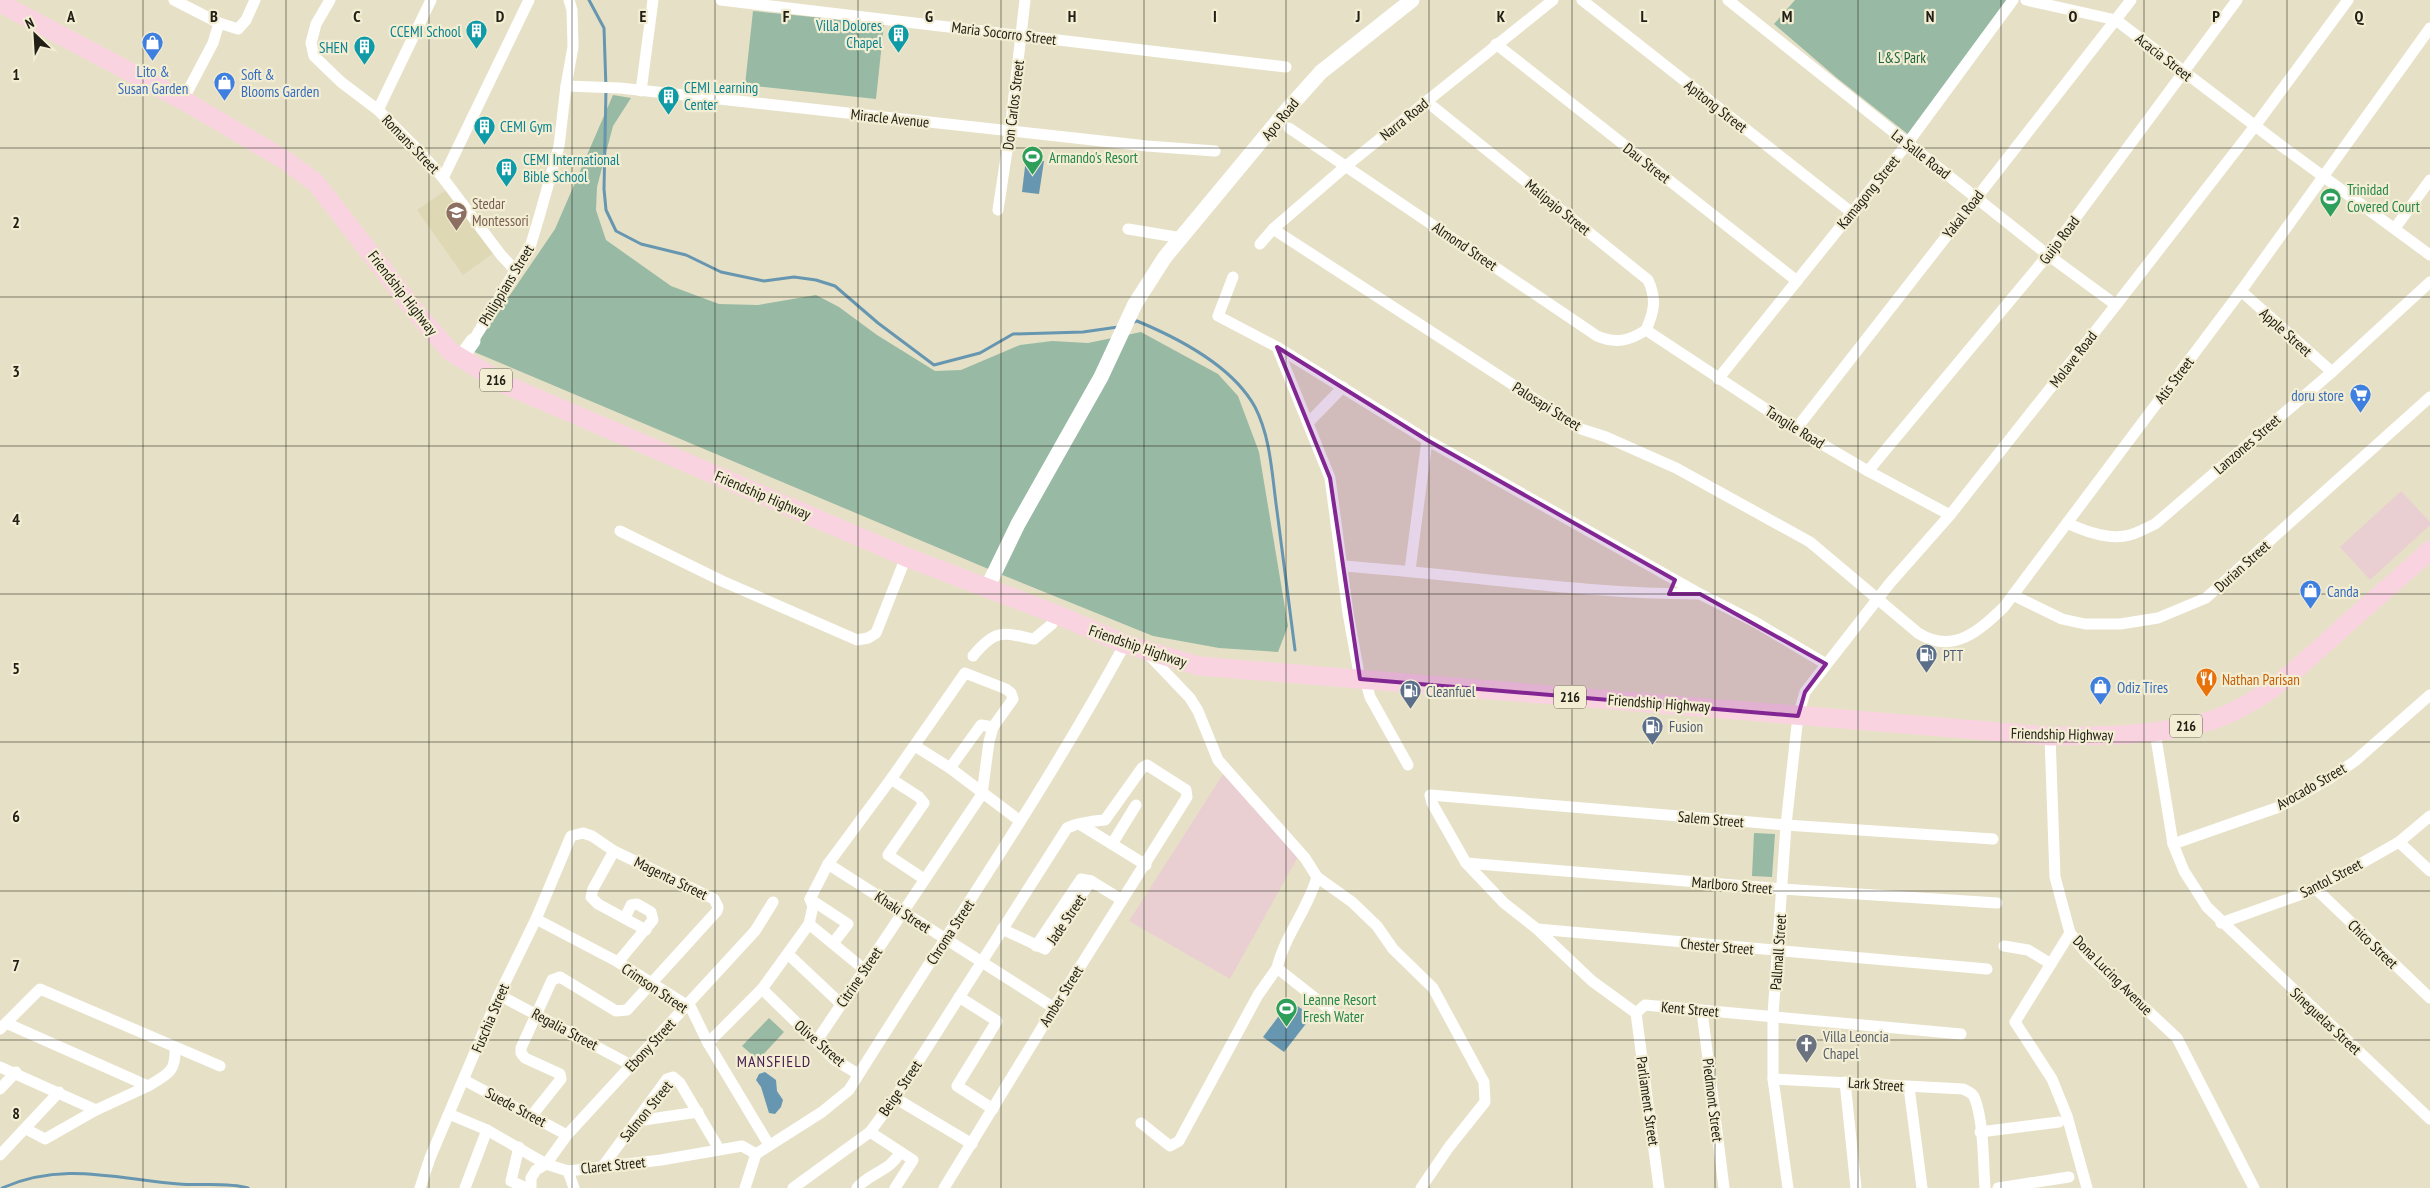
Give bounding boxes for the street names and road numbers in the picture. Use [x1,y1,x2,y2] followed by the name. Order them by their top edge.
[950,17,1058,49] street label: Maria Socorro Street
[2132,29,2196,85] street label: Acacia Street
[998,59,1028,151] street label: Don Carlos Street
[1681,76,1751,136] street label: Apitong Street
[1257,94,1303,144] street label: Apo Road
[1376,94,1432,144] street label: Narra Road
[850,104,930,132] street label: Miracle Avenue
[378,111,444,177] street label: Romans Street
[1888,125,1954,183] street label: La Salle Road
[1620,139,1674,187] street label: Dau Street
[1833,151,1903,233] street label: Kamagong Street
[1521,175,1595,239] street label: Malipajo Street
[1938,186,1988,242] street label: Yakal Road
[2035,212,2083,268] street label: Guijo Road
[1429,217,1501,275] street label: Almond Street
[474,241,538,329] street label: Philippians Street
[364,247,442,339] street label: Friendship Highway
[2256,304,2316,360] street label: Apple Street
[2045,327,2101,391] street label: Molave Road
[2150,353,2198,407] street label: Atis Street
[480,368,512,392] road number: 216
[1509,377,1585,435] street label: Palosapi Street
[1762,401,1828,453] street label: Tangile Road
[2210,410,2284,478] street label: Lanzones Street
[712,466,814,524] street label: Friendship Highway
[2210,536,2274,596] street label: Durian Street
[1087,620,1190,672] street label: Friendship Highway
[1554,686,1586,709] road number: 216
[1607,690,1711,716] street label: Friendship Highway
[2170,714,2202,738] road number: 216
[2011,724,2114,744] street label: Friendship Highway
[2273,758,2349,814] street label: Avocado Street
[1677,807,1745,831] street label: Salem Street
[631,852,711,904] street label: Magenta Street
[2297,854,2365,902] street label: Santol Street
[1691,872,1773,898] street label: Marlboro Street
[871,887,935,937] street label: Khaki Street
[1042,890,1090,949] street label: Jade Street
[922,896,978,968] street label: Chroma Street
[1766,913,1790,991] street label: Pallmall Street
[2344,915,2402,973] street label: Chico Street
[2069,931,2157,1019] street label: Dona Lucing Avenue
[1680,933,1754,959] street label: Chester Street
[832,943,886,1011] street label: Citrine Street
[618,959,692,1017] street label: Crimson Street
[1035,962,1087,1030] street label: Amber Street
[467,981,513,1055] street label: Fuschia Street
[2286,983,2366,1059] street label: Sineguelas Street
[1660,997,1720,1021] street label: Kent Street
[529,1004,601,1054] street label: Regalia Street
[621,1015,679,1075] street label: Ebony Street
[791,1016,849,1070] street label: Olive Street
[1632,1055,1664,1147] street label: Parliament Street
[874,1056,926,1120] street label: Beige Street
[1698,1057,1728,1143] street label: Piedmont Street
[1847,1073,1905,1095] street label: Lark Street
[616,1077,676,1145] street label: Salmon Street
[482,1083,550,1131] street label: Suede Street
[580,1152,646,1178] street label: Claret Street

